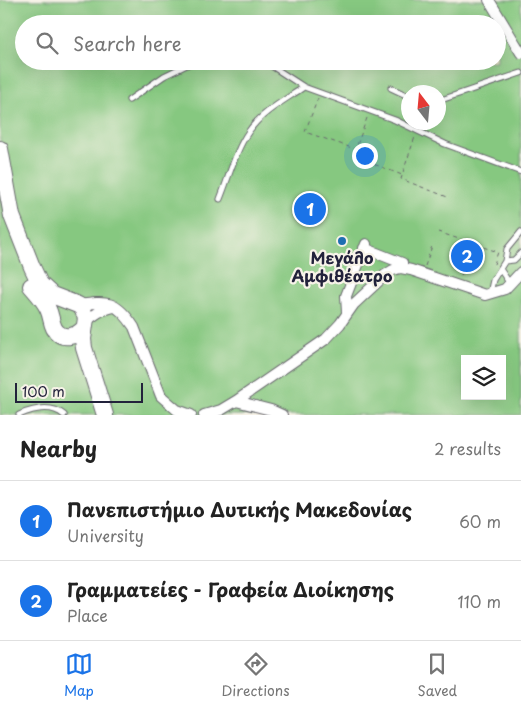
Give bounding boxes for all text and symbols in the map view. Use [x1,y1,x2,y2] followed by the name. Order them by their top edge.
[15,15,506,70] search box
[33,29,61,57] icon: search
[73,29,182,57] text: Search here
[401,85,446,130] north arrow
[352,143,378,169] your location
[294,190,326,228] pin: 1
[336,235,348,247] marker: Μεγάλο Αμφιθέατρο
[451,237,483,275] pin: 2
[292,245,393,287] place label: Μεγάλο Αμφιθέατρο
[461,355,506,400] map controls
[461,355,506,400] button: layers
[15,380,142,403] scale bar
[22,381,65,402] text: 100 m
[20,432,97,464] text: Nearby
[434,436,501,460] text: 2 results
[67,495,412,523] text: Πανεπιστήμιο Δυτικής Μακεδονίας
[32,509,40,533] text: 1
[459,509,501,533] text: 60 m
[67,523,144,547] text: University
[67,575,394,603] text: Γραμματείες - Γραφεία Διοίκησης
[30,589,42,613] text: 2
[458,589,501,613] text: 110 m
[67,603,108,627] text: Place
[64,650,94,701] tab: Map
[222,650,290,701] tab: Directions
[417,650,457,701] tab: Saved

